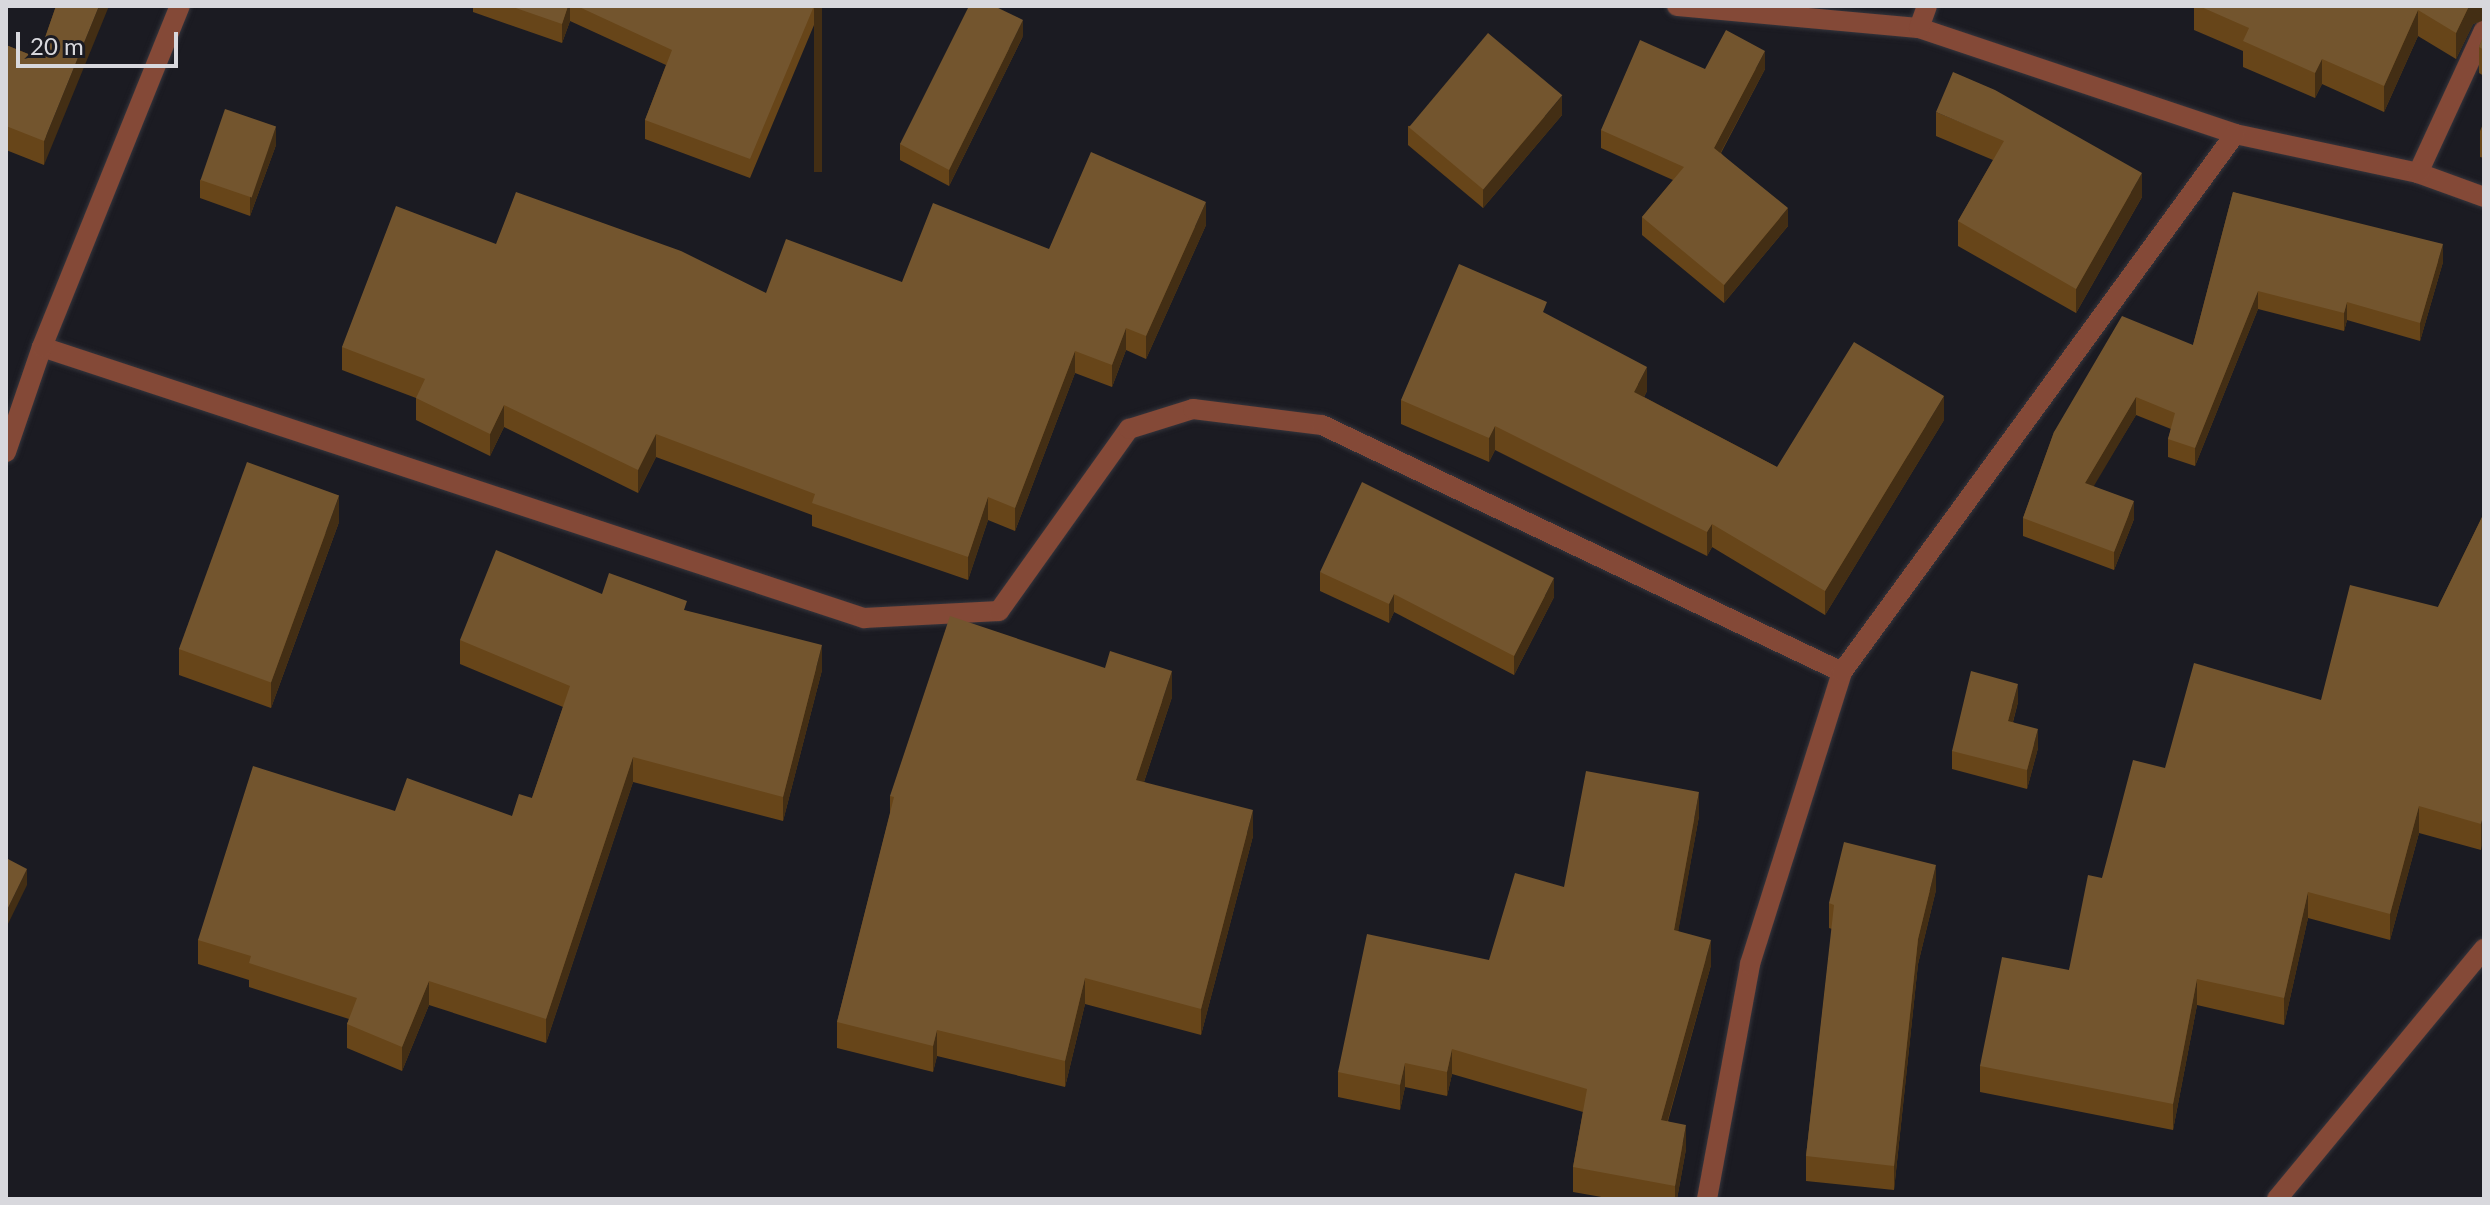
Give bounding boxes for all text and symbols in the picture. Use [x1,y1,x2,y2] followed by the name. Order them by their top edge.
[20,16,182,66] scale bar
[30,31,84,60] text: 20 m

